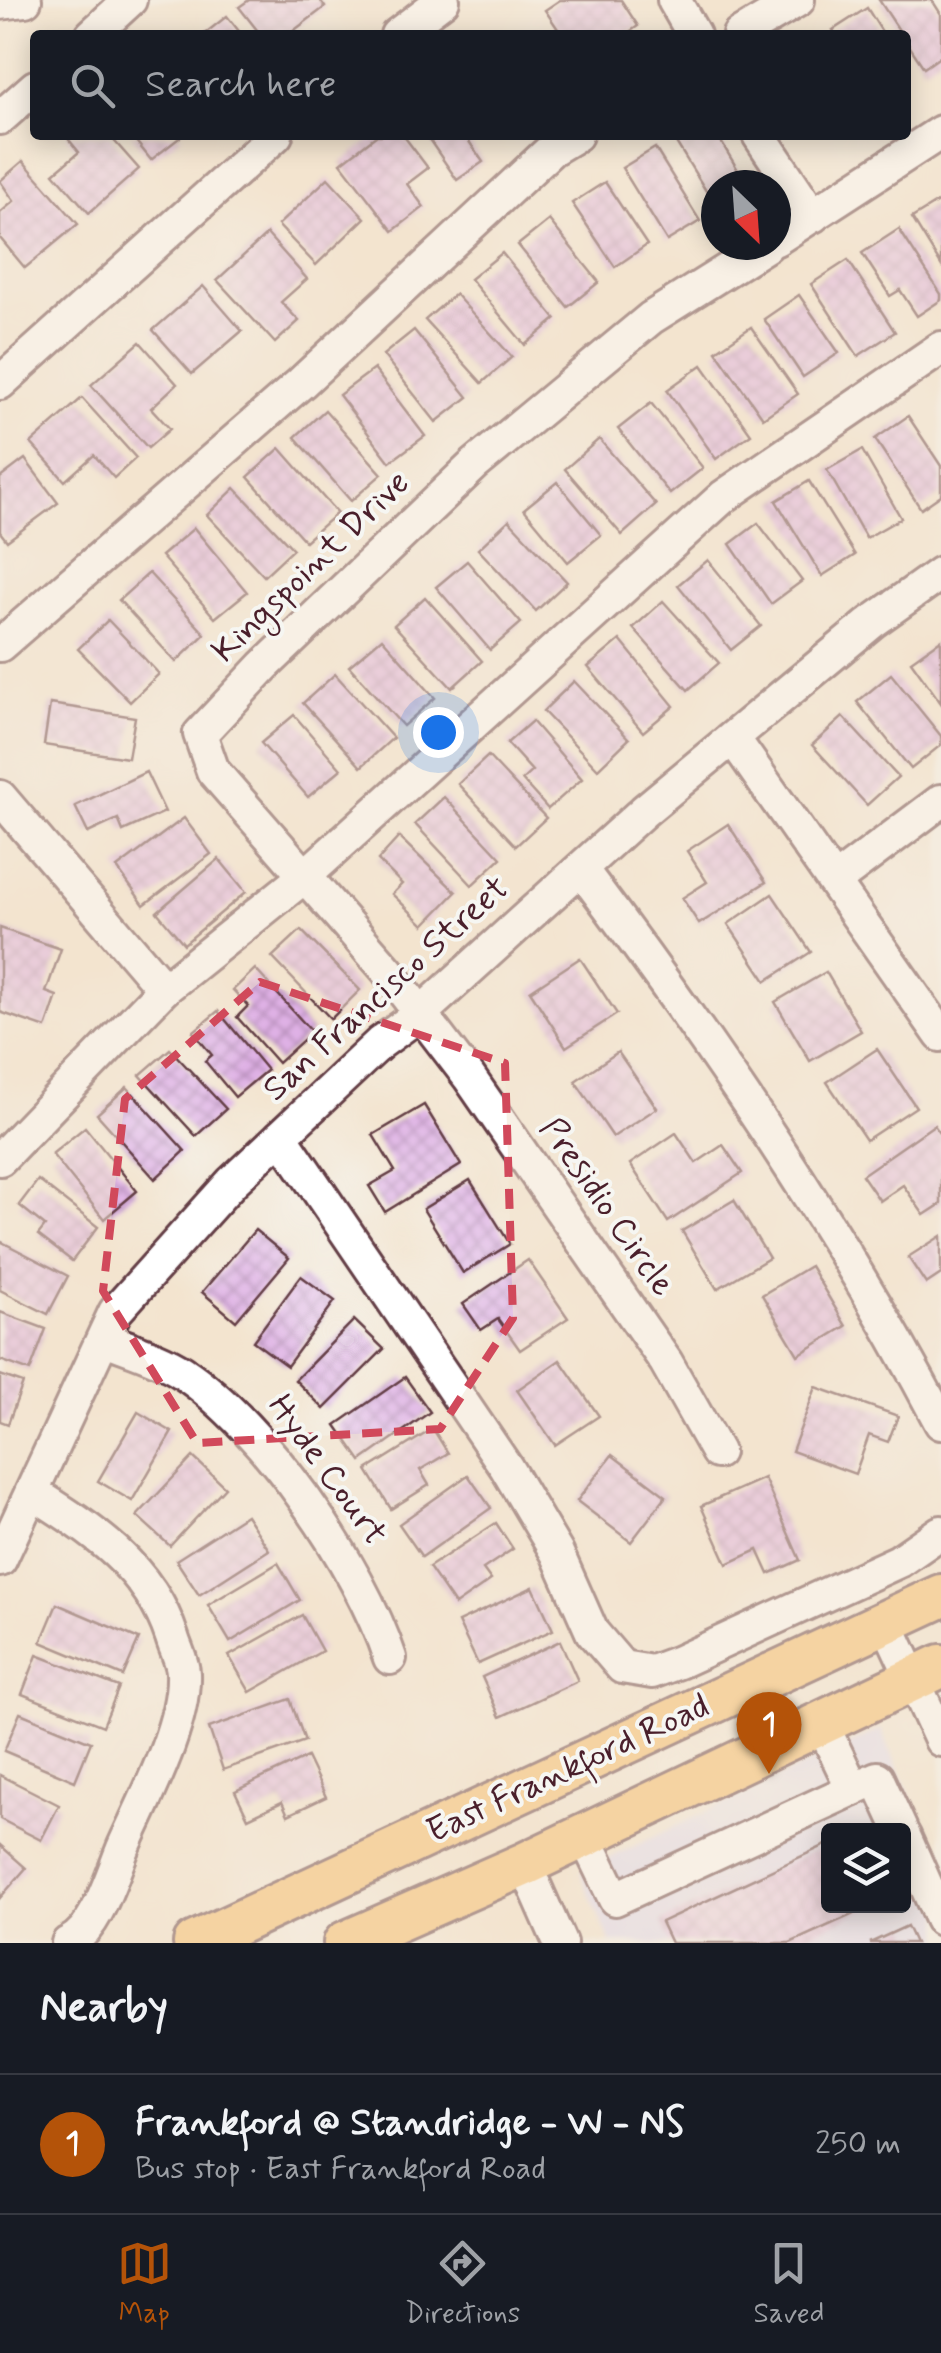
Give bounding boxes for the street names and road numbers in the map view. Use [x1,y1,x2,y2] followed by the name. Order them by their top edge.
[202,461,422,676] street label: Kingspoint Drive
[253,866,519,1112] street label: San Francisco Street
[528,1109,686,1305] street label: Presidio Circle
[257,1385,397,1555] street label: Hyde Court
[419,1683,718,1857] street label: East Frankford Road

